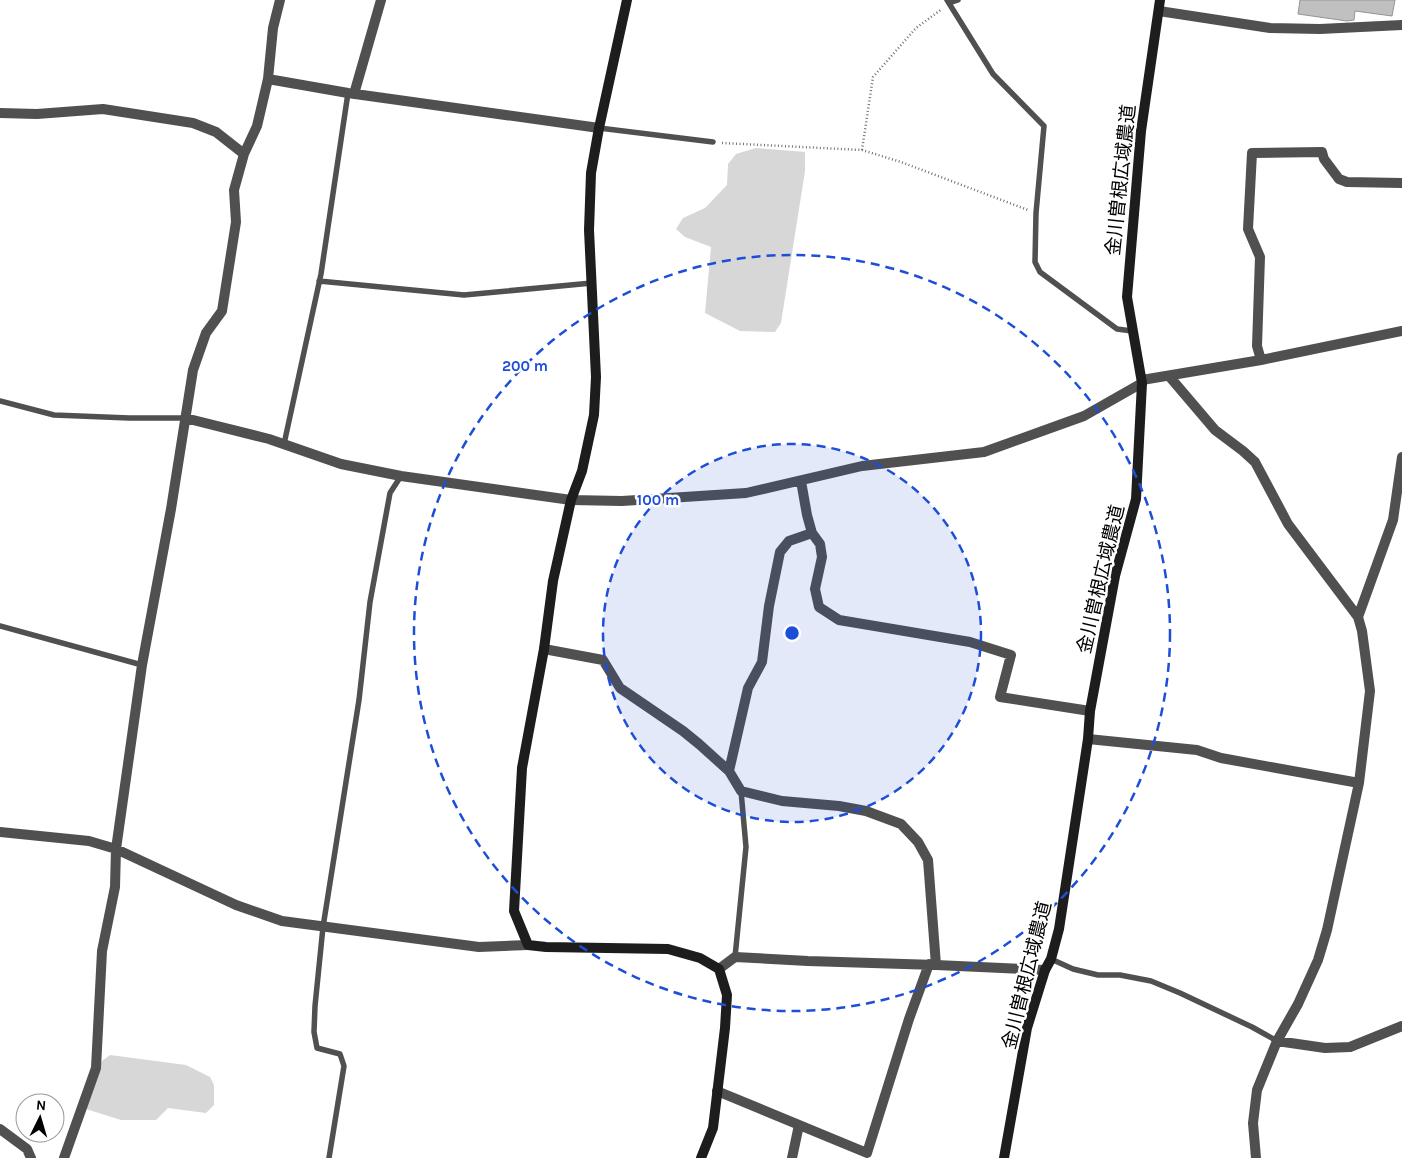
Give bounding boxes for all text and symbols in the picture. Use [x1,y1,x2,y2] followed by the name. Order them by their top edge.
[1102,103,1140,257] street label: 金川曽根広域農道
[502,357,548,375] text: 200 m
[637,491,679,509] text: 100 m
[1073,503,1129,656] street label: 金川曽根広域農道
[783,624,801,642] centre of rings
[998,899,1056,1052] street label: 金川曽根広域農道
[15,1093,65,1143] north arrow
[35,1097,47,1114] text: N

